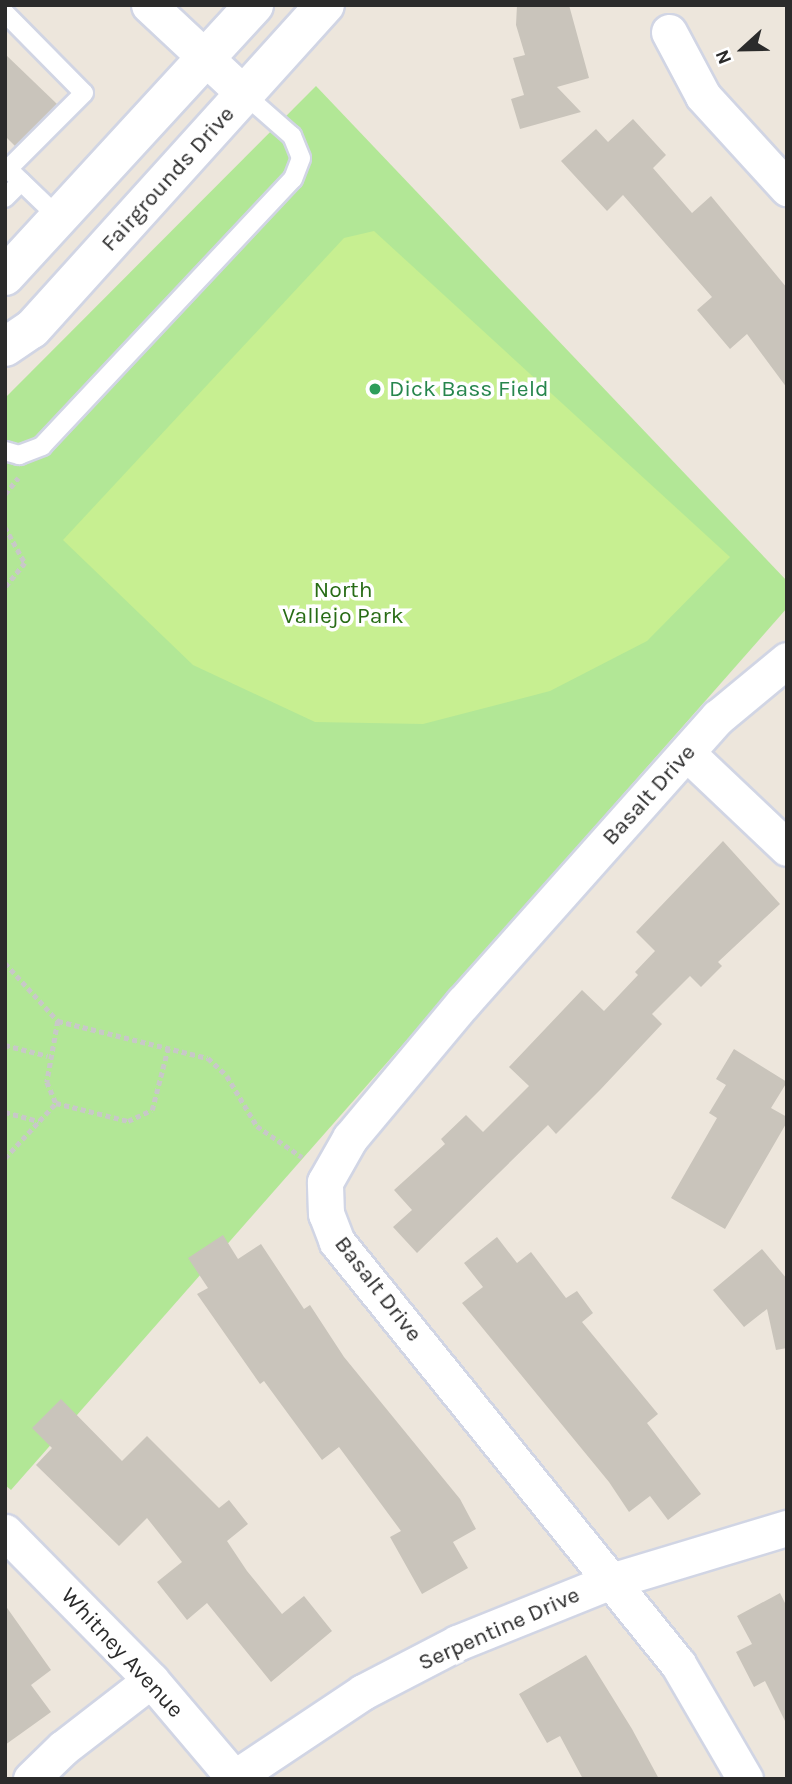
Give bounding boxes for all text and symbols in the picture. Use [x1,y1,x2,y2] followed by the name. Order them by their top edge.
[708,14,778,84] north arrow
[711,46,736,67] text: N
[96,101,240,257] street label: Fairgrounds Drive
[389,375,549,403] place label: Dick Bass Field
[367,381,383,397] marker: Dick Bass Field
[282,576,404,630] park label: North Vallejo Park
[597,739,701,851] street label: Basalt Drive
[328,1231,428,1347] street label: Basalt Drive
[414,1581,584,1677] street label: Serpentine Drive
[55,1582,189,1724] street label: Whitney Avenue

